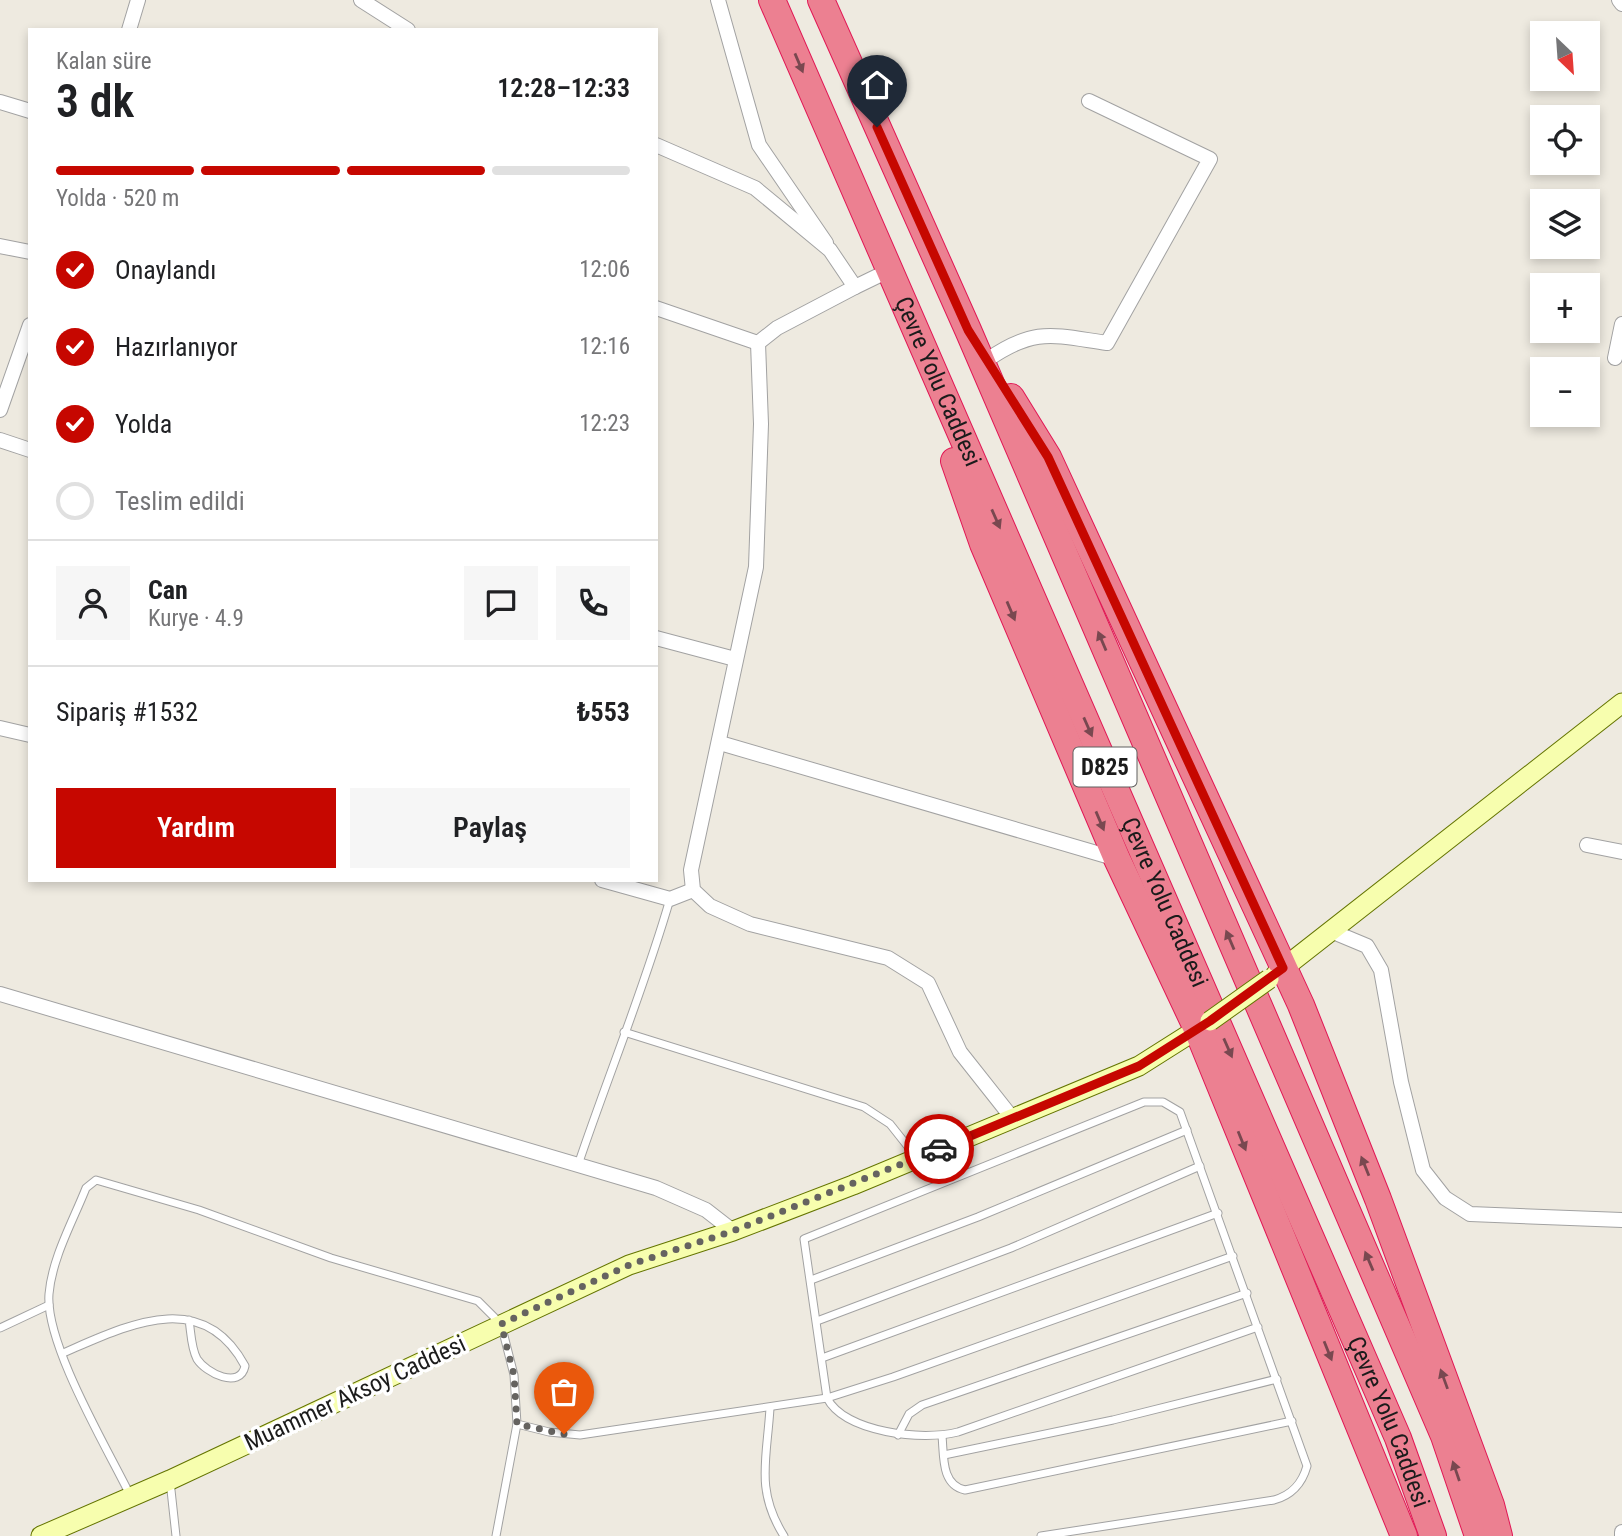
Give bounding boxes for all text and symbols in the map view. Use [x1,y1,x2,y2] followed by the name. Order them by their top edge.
[1530,21,1600,91] north arrow
[1530,21,1600,427] map controls
[56,48,151,75] text: Kalan süre
[793,53,805,73] one-way arrow
[847,55,907,127] pin
[858,66,896,104] icon: home
[497,73,630,103] text: 12:28–12:33
[56,74,134,128] text: 3 dk
[1530,105,1600,175] button: locate
[56,185,179,212] text: Yolda · 520 m
[1530,189,1600,259] button: layers
[56,251,94,289] icon: check
[115,255,216,285] text: Onaylandı
[579,256,630,283] text: 12:06
[1530,273,1600,343] button: +
[889,292,987,470] street label: Çevre Yolu Caddesi
[56,328,94,366] icon: check
[115,332,238,362] text: Hazırlanıyor
[579,333,630,360] text: 12:16
[1530,357,1600,427] button: −
[56,405,94,443] icon: check
[115,409,172,439] text: Yolda
[579,410,630,437] text: 12:23
[115,486,245,516] text: Teslim edildi
[991,509,1002,530] one-way arrow
[56,566,130,640] button: person
[464,566,538,640] button: chat
[556,566,630,640] button: phone
[148,575,188,605] text: Can
[1006,601,1017,622] one-way arrow
[148,605,244,632] text: Kurye · 4.9
[1096,630,1107,651] one-way arrow
[56,697,198,727] text: Sipariş #1532
[577,697,630,727] text: ₺553
[1083,717,1094,738] one-way arrow
[1074,748,1136,786] road number: D825
[56,788,336,868] button: Yardım
[350,788,630,868] button: Paylaş
[1095,811,1106,832] one-way arrow
[1116,813,1214,991] street label: Çevre Yolu Caddesi
[1225,929,1236,950] one-way arrow
[1222,1038,1234,1058] one-way arrow
[904,1114,974,1184] courier
[920,1130,958,1168] icon: car
[1237,1130,1248,1151] one-way arrow
[1360,1155,1371,1176] one-way arrow
[1363,1251,1374,1272] one-way arrow
[240,1329,470,1457] street label: Muammer Aksoy Caddesi
[1342,1332,1436,1511] street label: Çevre Yolu Caddesi
[1323,1341,1334,1362] one-way arrow
[534,1362,594,1434] pin
[1439,1368,1450,1389] one-way arrow
[545,1373,583,1411] icon: bag
[1450,1461,1461,1482] one-way arrow

